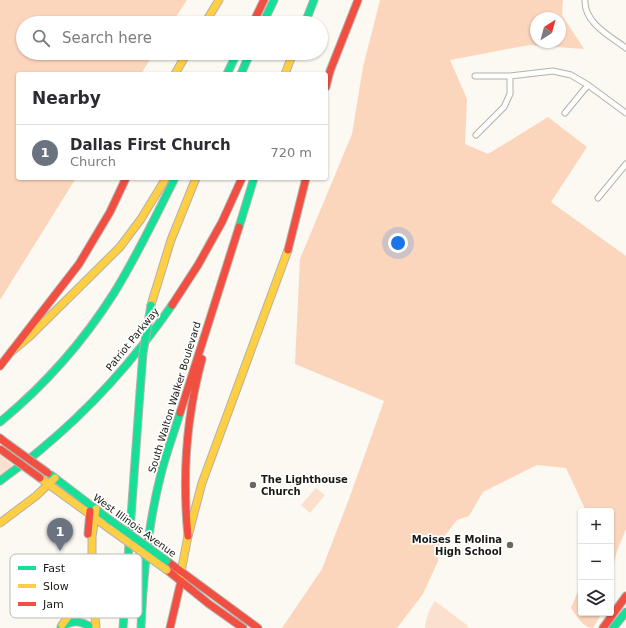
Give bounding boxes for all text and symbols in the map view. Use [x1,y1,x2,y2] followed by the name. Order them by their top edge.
[530,12,566,48] north arrow
[16,16,328,60] search box
[30,27,52,49] icon: search
[62,29,152,47] text: Search here
[32,88,101,108] text: Nearby
[70,136,231,154] text: Dallas First Church
[40,145,50,160] text: 1
[270,145,312,160] text: 720 m
[70,154,116,169] text: Church
[388,233,408,253] your location
[104,306,161,373] street label: Patriot Parkway
[146,320,203,474] street label: South Walton Walker Boulevard
[261,474,348,497] place label: The Lighthouse Church
[248,480,258,490] marker: The Lighthouse Church
[91,492,178,559] street label: West Illinois Avenue
[578,508,614,616] map controls
[578,508,614,544] button: +
[47,518,73,551] pin: 1
[412,534,502,557] place label: Moises E Molina High School
[505,540,515,550] marker: Moises E Molina High School
[578,544,614,580] button: −
[10,554,142,618] legend
[43,562,66,575] text: Fast
[43,580,69,593] text: Slow
[578,580,614,616] button: layers
[42,598,64,611] text: Jam

